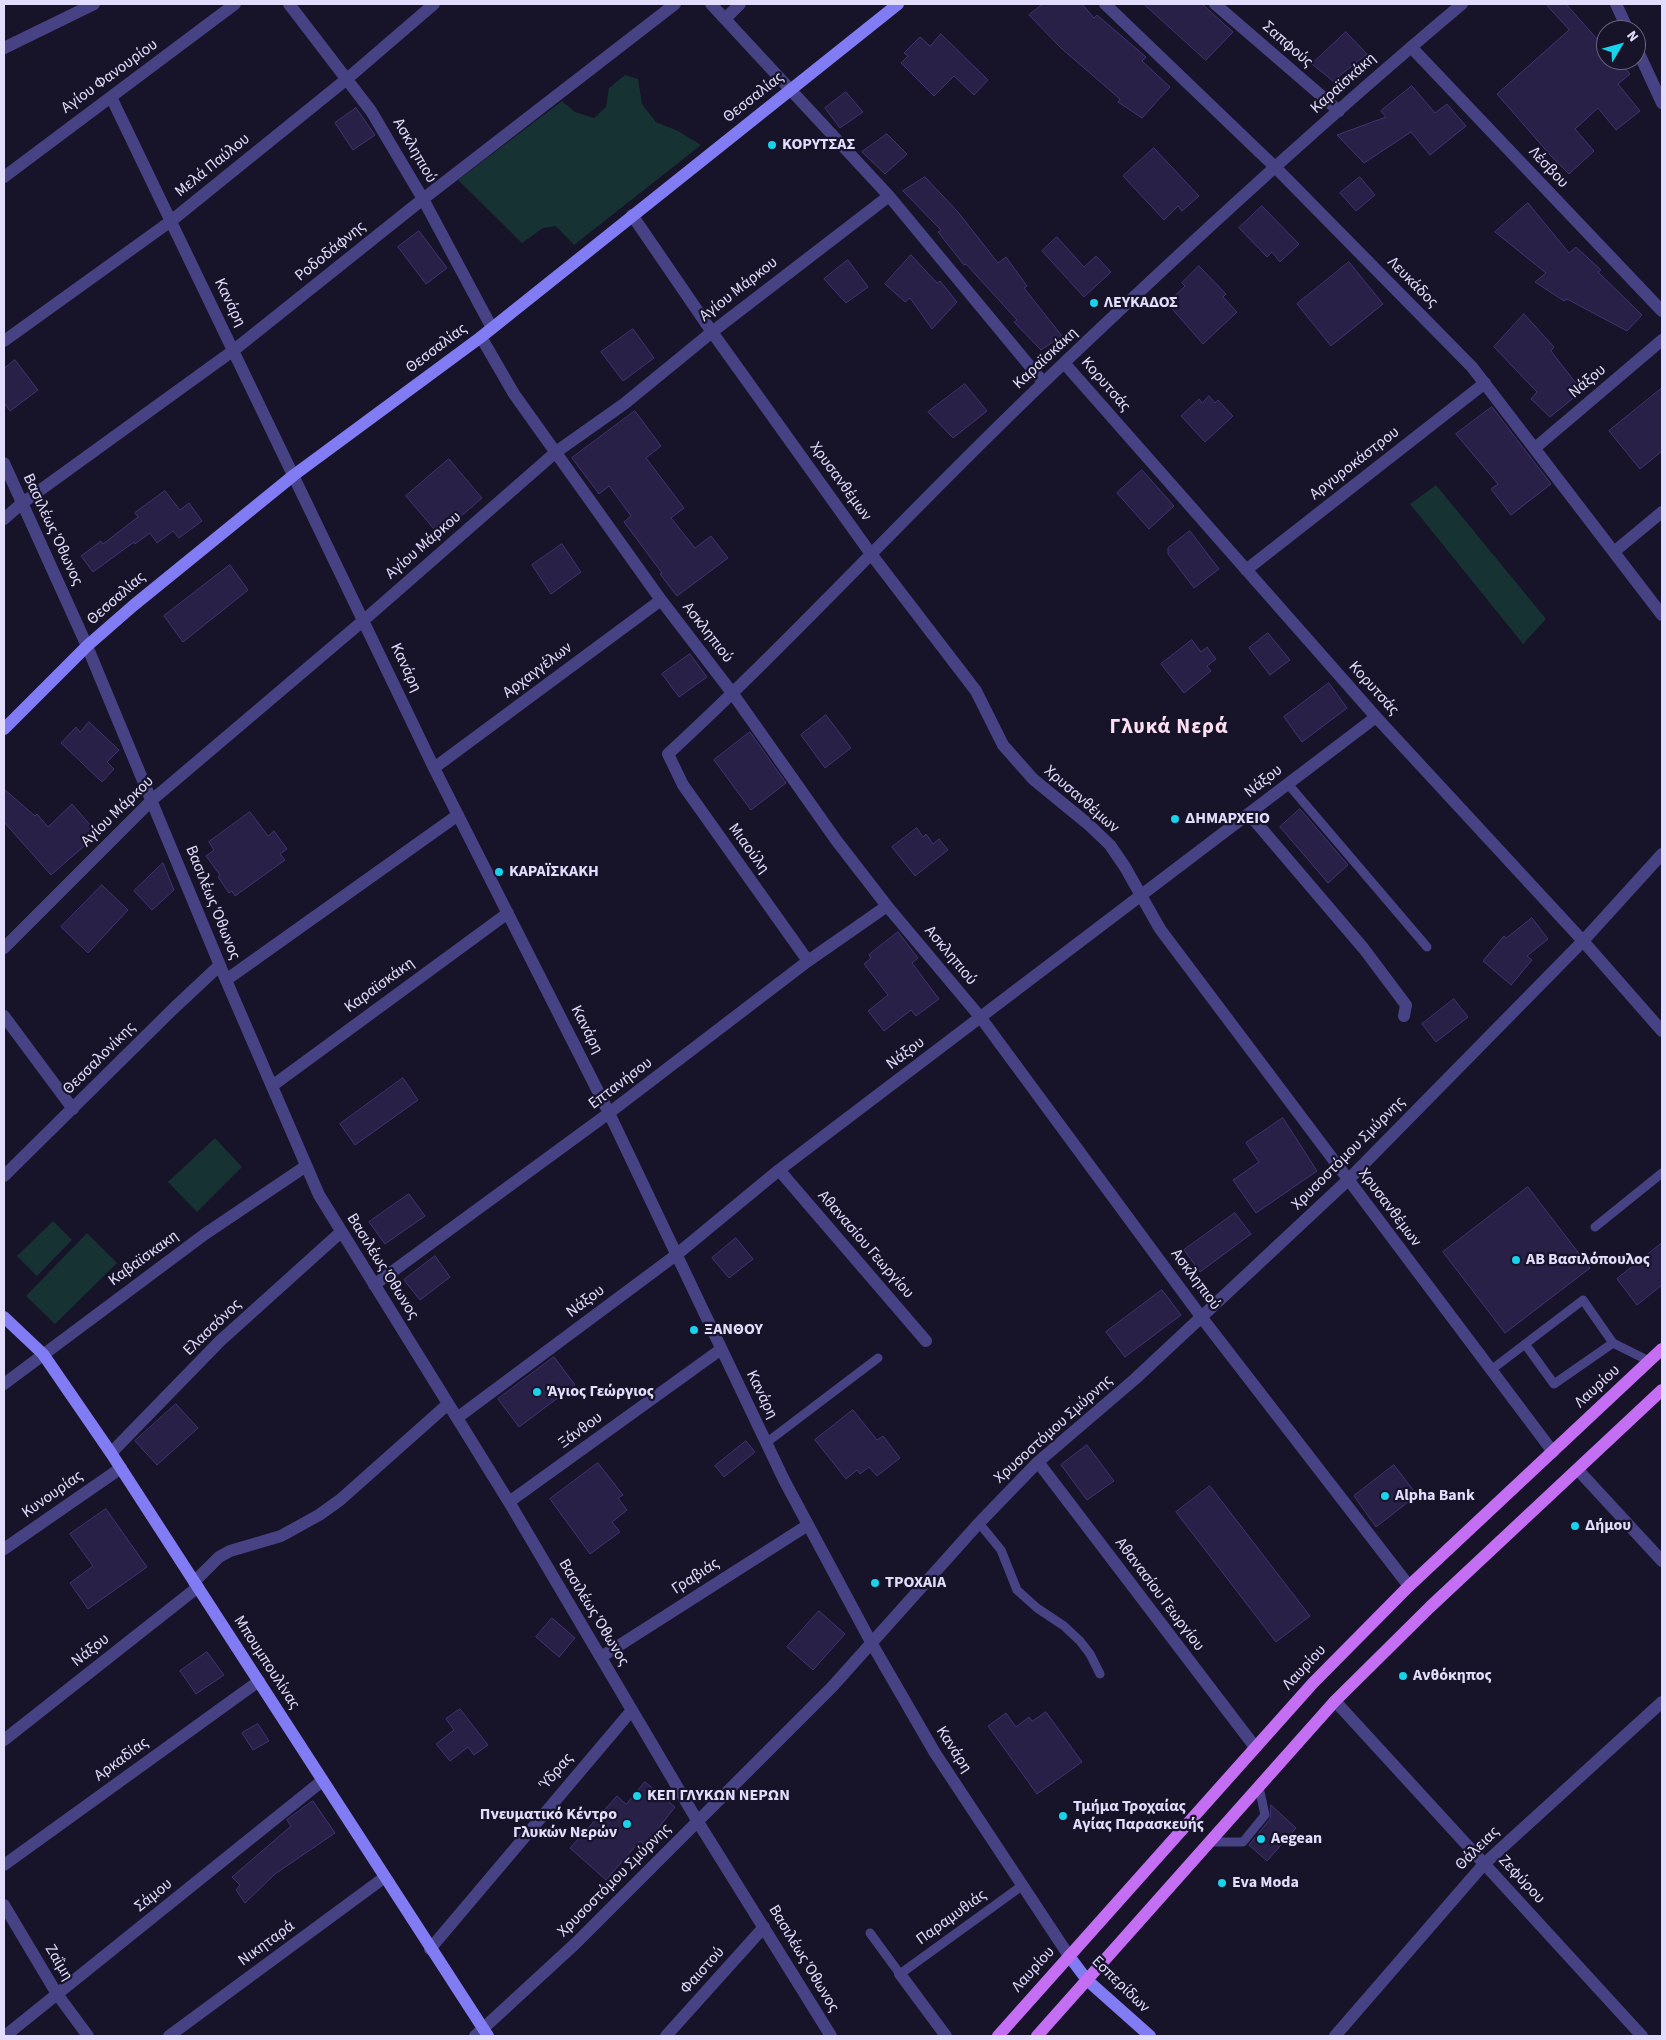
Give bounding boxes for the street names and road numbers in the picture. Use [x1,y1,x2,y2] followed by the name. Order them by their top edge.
[1258,18,1316,72] street label: Σαπφούς
[58,36,162,118] street label: Αγίου Φανουρίου
[1307,50,1381,118] street label: Καραϊσκάκη
[720,68,788,128] street label: Θεσσαλίας
[388,115,440,187] street label: Ασκληπιού
[172,130,254,202] street label: Μελά Παύλου
[1524,143,1572,193] street label: Λέσβου
[292,218,370,286] street label: Ροδοδάφνης
[696,254,782,326] street label: Αγίου Μάρκου
[1383,254,1441,312] street label: Λευκάδος
[209,275,249,331] street label: Κανάρη
[403,320,471,378] street label: Θεσσαλίας
[1010,324,1082,394] street label: Καραϊσκάκη
[1076,354,1134,416] street label: Κορυτσάς
[1565,361,1611,403] street label: Νάξου
[1306,423,1404,505] street label: Αργυροκάστρου
[805,439,875,525] street label: Χρυσανθέμων
[18,471,86,589] street label: Βασιλέως Όθωνος
[382,508,466,584] street label: Αγίου Μάρκου
[84,568,150,630] street label: Θεσσαλίας
[677,599,737,667] street label: Ασκληπιού
[500,639,576,703] street label: Αρχαγγέλων
[385,640,425,696] street label: Κανάρη
[1344,658,1402,720] street label: Κορυτσάς
[1241,761,1287,803] street label: Νάξου
[1040,762,1122,838] street label: Χρυσανθέμων
[78,772,158,852] street label: Αγίου Μάρκου
[723,820,773,878] street label: Μιαούλη
[180,843,244,963] street label: Βασιλέως Όθωνος
[920,922,980,990] street label: Ασκληπιού
[341,954,419,1018] street label: Καραϊσκάκη
[566,1003,606,1057] street label: Κανάρη
[60,1019,140,1099] street label: Θεσσαλονίκης
[883,1033,929,1075] street label: Νάξου
[585,1054,657,1114] street label: Επτανήσου
[1288,1093,1410,1215] street label: Χρυσοστόμου Σμύρνης
[1353,1165,1425,1251] street label: Χρυσανθέμων
[813,1187,917,1303] street label: Αθανασίου Γεωργίου
[342,1210,422,1324] street label: Βασιλέως Όθωνος
[105,1227,183,1291] street label: Καβαϊσκακη
[1166,1246,1224,1314] street label: Ασκληπιού
[563,1281,609,1323] street label: Νάξου
[180,1296,246,1360] street label: Ελασσόνος
[1571,1361,1625,1413] street label: Λαυρίου
[741,1367,781,1423] street label: Κανάρη
[991,1372,1117,1488] street label: Χρυσοστόμου Σμύρνης
[555,1409,607,1453] street label: Ξάνθου
[19,1467,87,1523] street label: Κυνουρίας
[1110,1535,1208,1655] street label: Αθανασίου Γεωργίου
[669,1555,723,1599] street label: Γραβιάς
[553,1556,633,1670] street label: Βασιλέως Όθωνος
[229,1613,303,1713] street label: Μπουμπουλίνας
[68,1630,114,1672] street label: Νάξου
[1279,1641,1331,1695] street label: Λαυρίου
[931,1723,975,1777] street label: Κανάρη
[91,1734,153,1786] street label: Αρκαδίας
[536,1750,578,1794] street label: Ύδρας
[554,1820,676,1942] street label: Χρυσοστόμου Σμύρνης
[1452,1823,1504,1875] street label: Θάλειας
[1494,1852,1548,1908] street label: Ζεφύρου
[131,1875,177,1917] street label: Σάμου
[913,1886,991,1950] street label: Παραμυθιάς
[763,1902,843,2016] street label: Βασιλέως Όθωνος
[235,1917,299,1971] street label: Νικηταρά
[40,1941,76,1985] street label: Ζαΐμη
[677,1943,729,1999] street label: Φαιστού
[1008,1943,1060,1997] street label: Λαυρίου
[1087,1953,1153,2017] street label: Εσπερίδων

